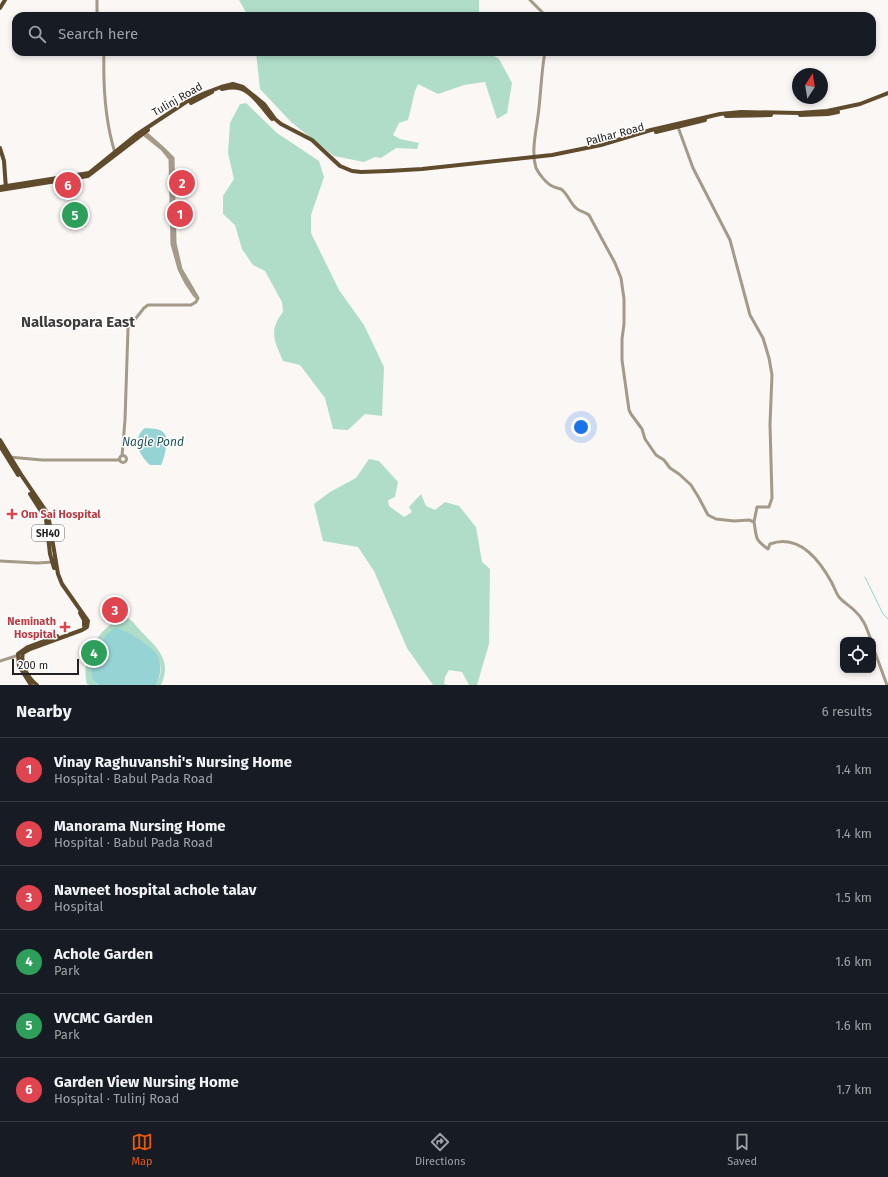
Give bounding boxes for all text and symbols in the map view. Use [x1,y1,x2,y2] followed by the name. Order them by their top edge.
[12,12,876,56] search box
[26,23,48,45] icon: search
[58,25,138,43] text: Search here
[792,68,828,104] north arrow
[150,80,205,119] street label: Tulinj Road
[585,120,646,149] street label: Palhar Road
[169,168,195,198] pin: 2
[55,170,81,200] pin: 6
[167,199,193,229] pin: 1
[62,200,88,230] pin: 5
[21,313,135,331] district label: Nallasopara East
[571,417,591,437] your location
[122,435,184,449] water label: Nagle Pond
[6,508,18,520] marker: Om Sai Hospital
[21,508,101,521] place label: Om Sai Hospital
[32,525,64,541] road number: SH40
[102,595,128,625] pin: 3
[7,615,57,641] place label: Neminath Hospital
[59,621,71,633] marker: Neminath Hospital
[840,637,876,673] map controls
[840,637,876,673] button: locate
[81,638,107,668] pin: 4
[12,657,79,676] scale bar
[18,659,48,672] text: 200 m
[16,701,71,722] text: Nearby
[822,704,872,719] text: 6 results
[54,753,292,771] text: Vinay Raghuvanshi's Nursing Home
[26,762,32,777] text: 1
[836,762,872,777] text: 1.4 km
[54,771,213,786] text: Hospital · Babul Pada Road
[54,817,226,835] text: Manorama Nursing Home
[26,826,32,841] text: 2
[836,826,872,841] text: 1.4 km
[54,835,213,850] text: Hospital · Babul Pada Road
[54,881,257,899] text: Navneet hospital achole talav
[26,890,32,905] text: 3
[835,890,872,905] text: 1.5 km
[54,899,103,914] text: Hospital
[54,945,153,963] text: Achole Garden
[25,954,33,969] text: 4
[835,954,872,969] text: 1.6 km
[54,963,80,978] text: Park
[54,1009,153,1027] text: VVCMC Garden
[26,1018,32,1033] text: 5
[835,1018,872,1033] text: 1.6 km
[54,1027,80,1042] text: Park
[54,1073,239,1091] text: Garden View Nursing Home
[25,1082,33,1097] text: 6
[836,1082,872,1097] text: 1.7 km
[54,1091,179,1106] text: Hospital · Tulinj Road
[131,1131,153,1168] tab: Map
[415,1131,465,1168] tab: Directions
[727,1131,757,1168] tab: Saved

